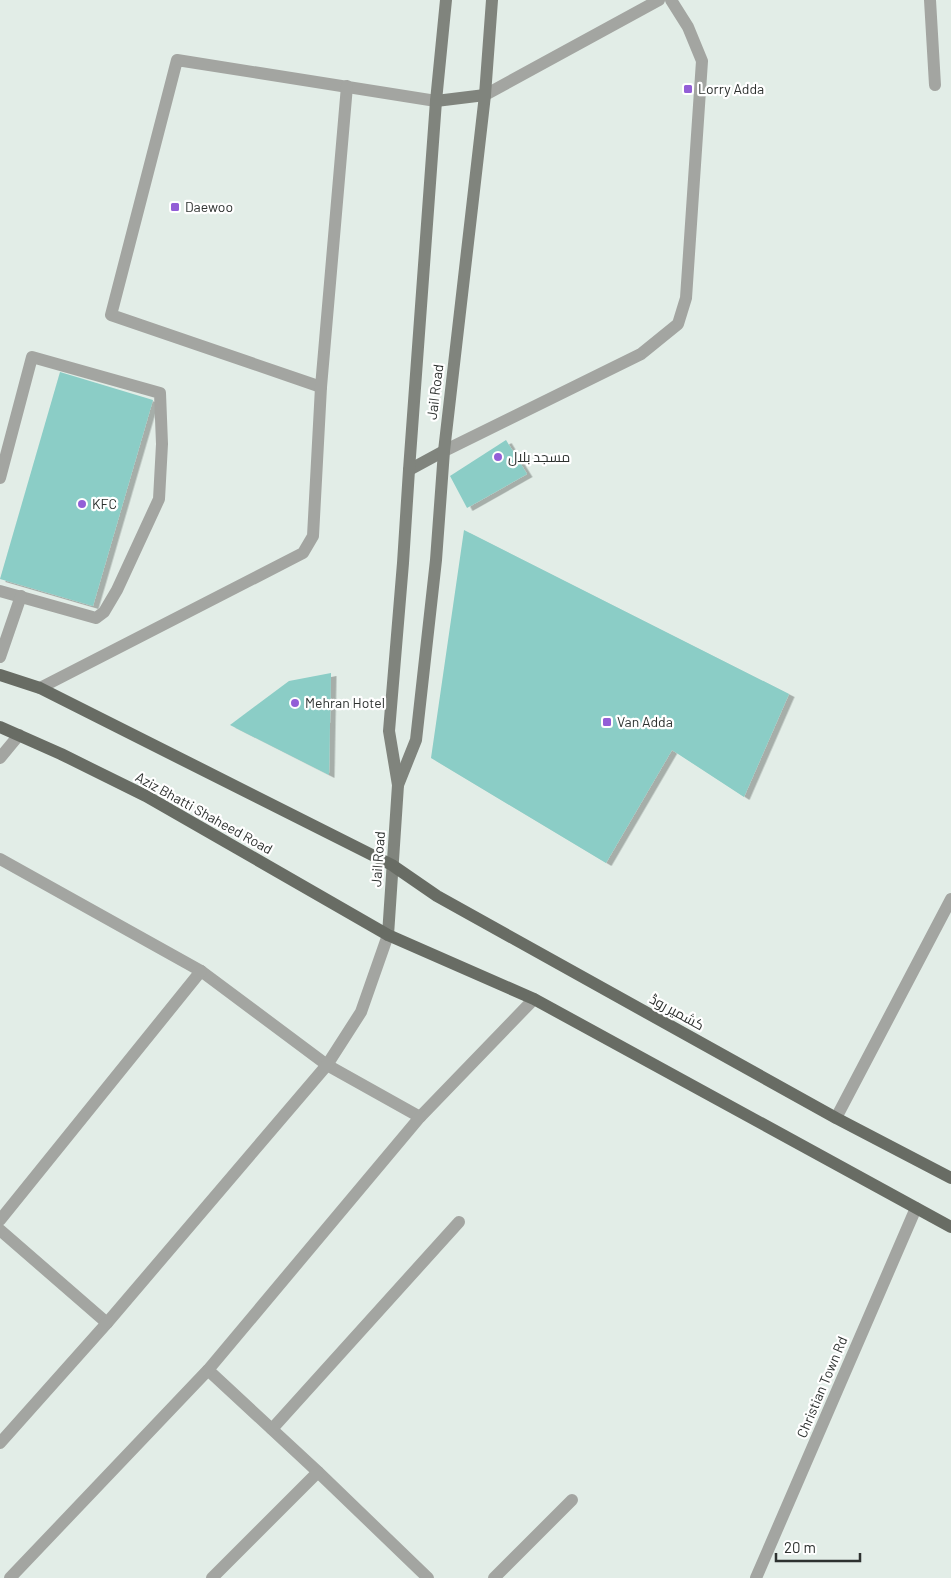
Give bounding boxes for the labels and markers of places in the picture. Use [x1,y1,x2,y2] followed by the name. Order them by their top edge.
[698,80,764,97] place label: Lorry Adda
[682,83,694,95] marker: Lorry Adda
[185,198,233,215] place label: Daewoo
[169,201,181,213] marker: Daewoo
[508,448,570,466] place label: مسجد بلال
[492,451,504,463] marker: مسجد بلال
[92,495,117,512] place label: KFC
[76,498,88,510] marker: KFC
[305,694,385,711] place label: Mehran Hotel
[289,697,301,709] marker: Mehran Hotel
[617,713,673,730] place label: Van Adda
[601,716,613,728] marker: Van Adda

